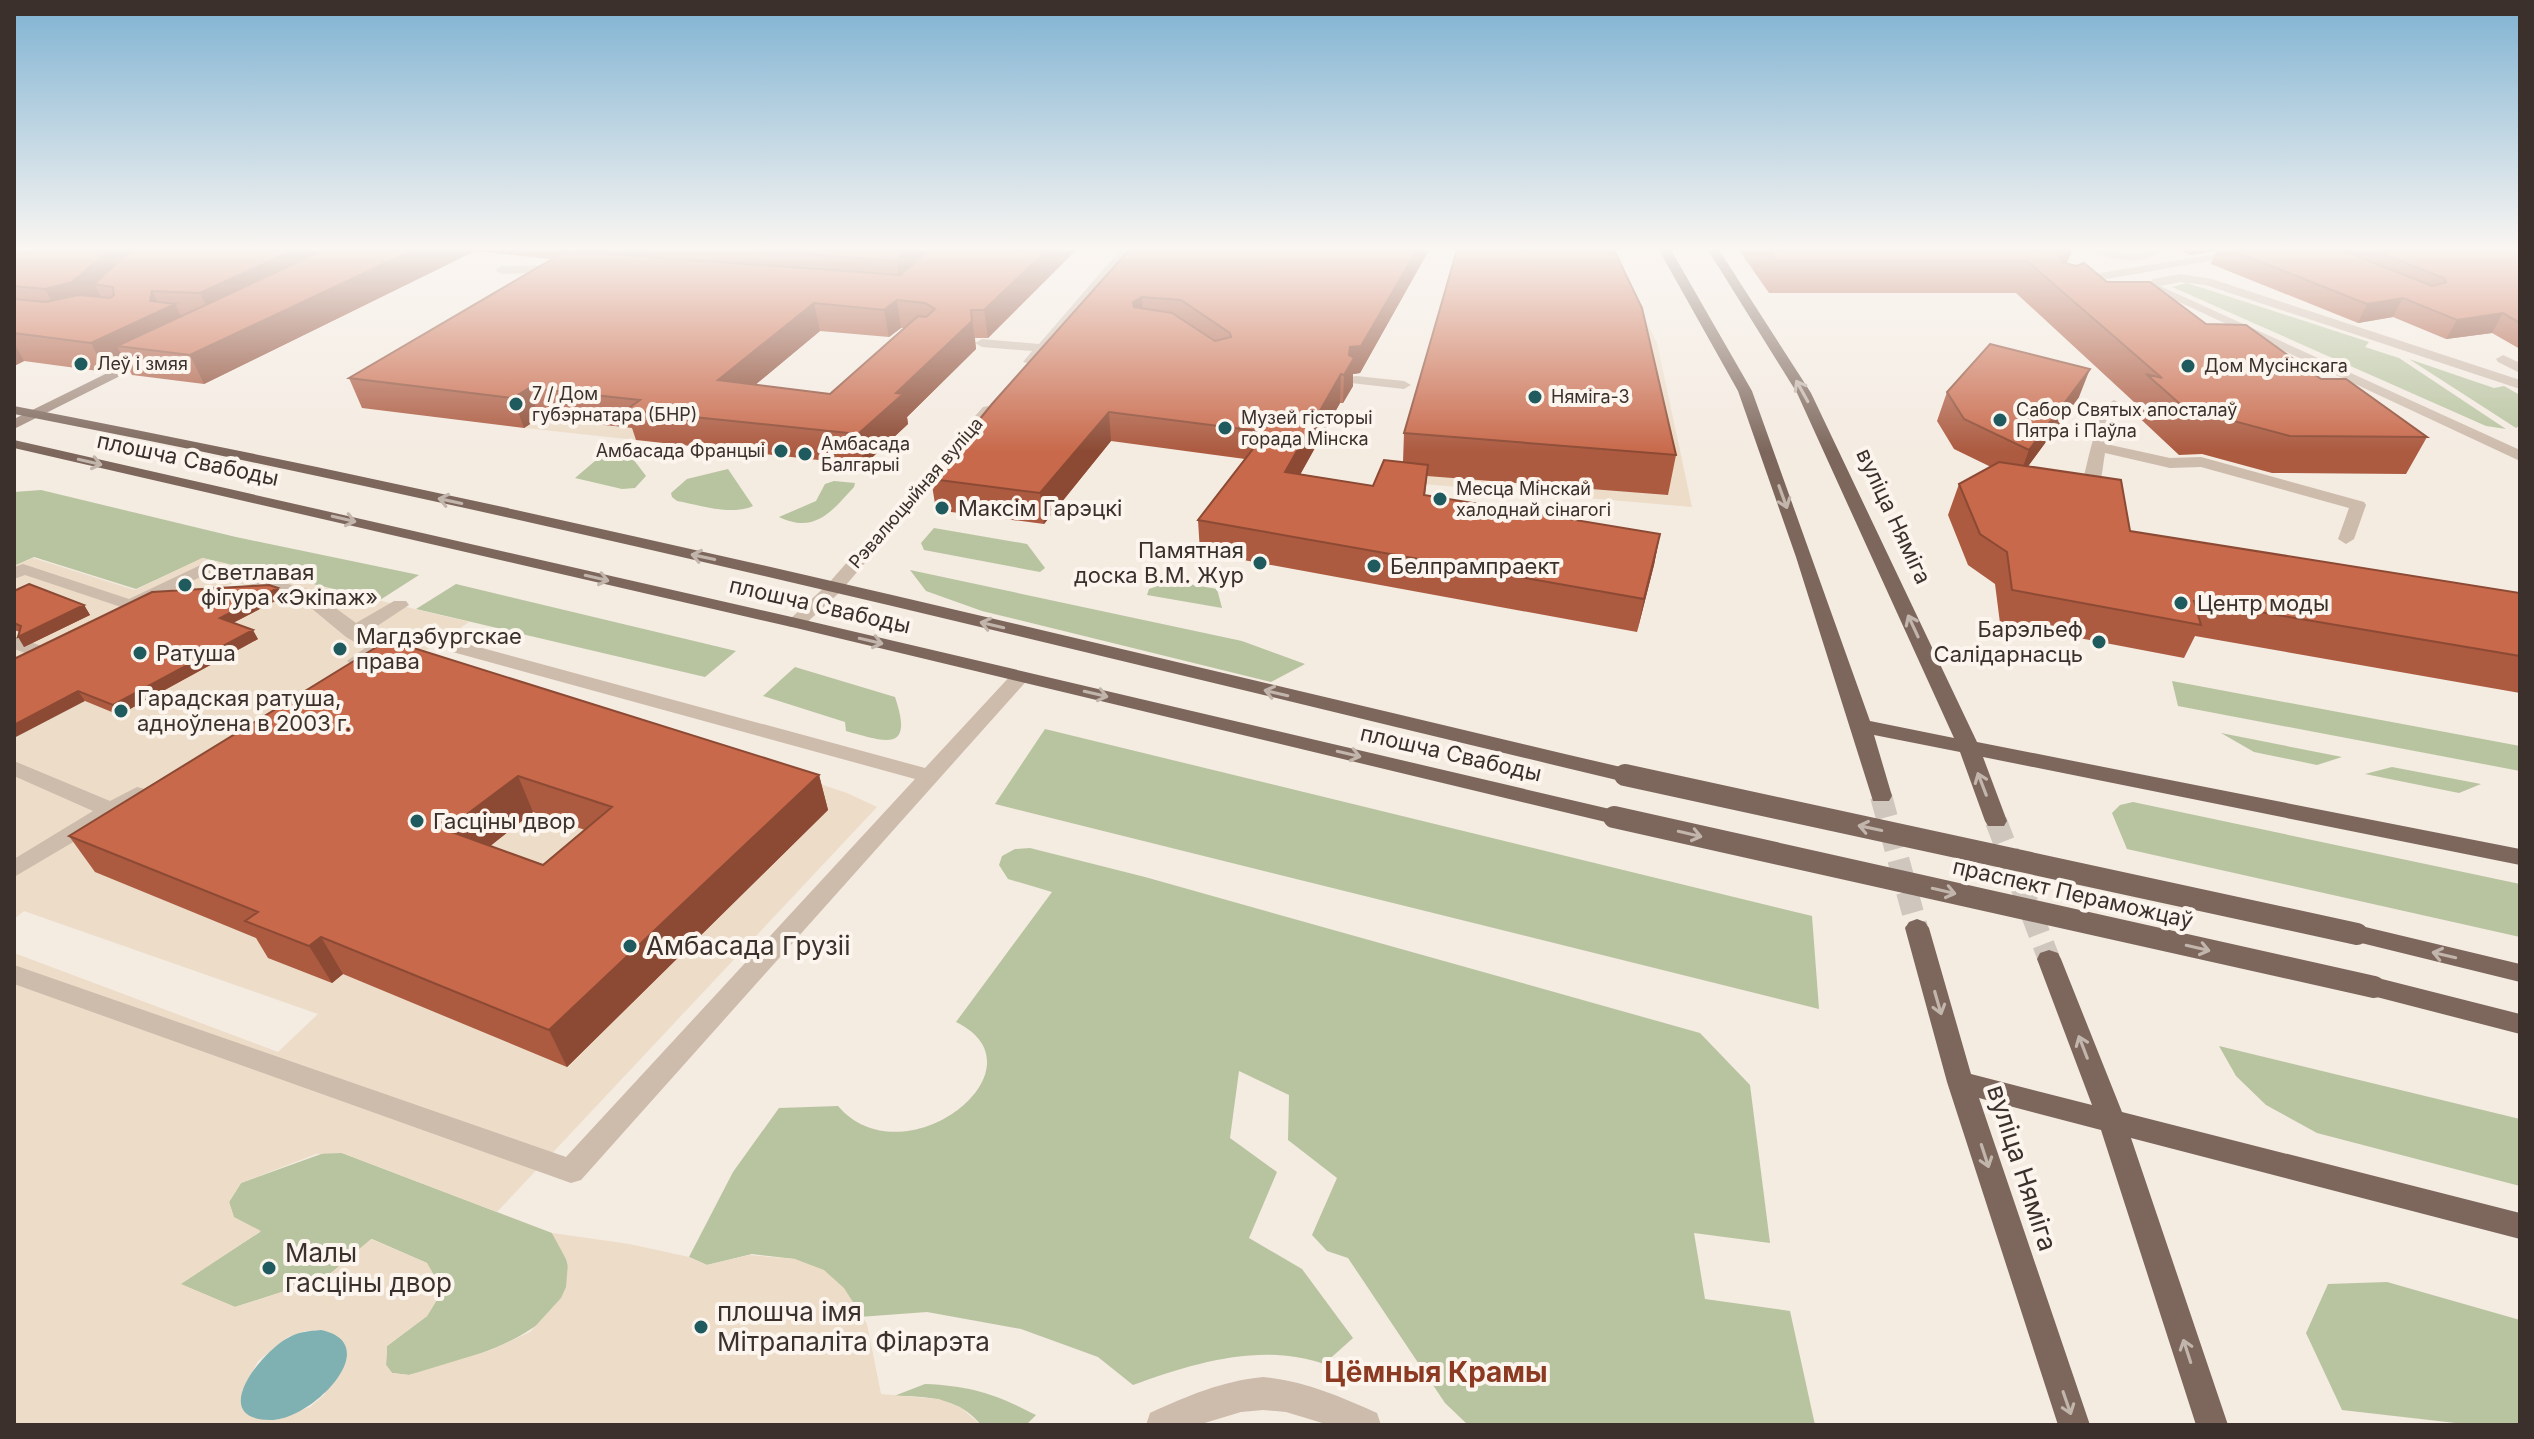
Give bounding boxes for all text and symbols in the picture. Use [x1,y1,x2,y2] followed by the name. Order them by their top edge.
[97,353,188,374] place label: Леў і змяя
[72,355,90,373] marker: Леў і змяя
[2204,355,2348,376] place label: Дом Мусінскага
[2179,357,2197,375] marker: Дом Мусінскага
[1794,380,1810,403] one-way arrow
[532,383,697,425] place label: 7 / Дом губэрнатара (БНР)
[1551,386,1630,407] place label: Няміга-3
[1526,388,1544,406] marker: Няміга-3
[507,395,525,413] marker: 7 / Дом губэрнатара (БНР)
[2016,399,2237,441] place label: Сабор Святых апосталаў Пятра і Паўла
[1241,407,1373,449] place label: Музей гісторыі горада Мінска
[1991,411,2009,429] marker: Сабор Святых апосталаў Пятра і Паўла
[844,413,987,572] street label: Рэвалюцыйная вуліца
[1216,419,1234,437] marker: Музей гісторыі горада Мінска
[95,427,281,491] street label: плошча Свабоды
[821,433,910,475] place label: Амбасада Балгарыі
[596,440,765,461] place label: Амбасада Францыі
[772,442,790,460] marker: Амбасада Францыі
[1851,444,1937,588] street label: вуліца Няміга
[796,445,814,463] marker: Амбасада Балгарыі
[76,455,102,470] one-way arrow
[1456,478,1611,520] place label: Месца Мінскай халоднай сінагогі
[1777,484,1791,509] one-way arrow
[1431,490,1449,508] marker: Месца Мінскай халоднай сінагогі
[437,492,463,507] one-way arrow
[958,495,1122,521] place label: Максім Гарэцкі
[933,499,951,517] marker: Максім Гарэцкі
[330,512,356,527] one-way arrow
[1074,537,1244,588] place label: Памятная доска В.М. Жур
[691,549,717,564] one-way arrow
[1390,553,1560,579] place label: Белпрампраект
[1251,554,1269,572] marker: Памятная доска В.М. Жур
[1365,557,1383,575] marker: Белпрампраект
[201,559,378,610] place label: Светлавая фігура «Экіпаж»
[583,571,609,586] one-way arrow
[727,572,913,638] street label: плошча Свабоды
[176,576,194,594] marker: Светлавая фігура «Экіпаж»
[2197,590,2329,616] place label: Центр моды
[2172,594,2190,612] marker: Центр моды
[1905,615,1920,639] one-way arrow
[1934,616,2083,667] place label: Барэльеф Салідарнасць
[979,617,1005,632] one-way arrow
[356,623,522,674] place label: Магдэбургскае права
[2090,633,2108,651] marker: Барэльеф Салідарнасць
[858,634,884,649] one-way arrow
[156,640,236,666] place label: Ратуша
[331,640,349,658] marker: Магдэбургскае права
[131,644,149,662] marker: Ратуша
[1264,684,1290,699] one-way arrow
[137,685,351,736] place label: Гарадская ратуша, адноўлена в 2003 г.
[1082,688,1108,703] one-way arrow
[112,702,130,720] marker: Гарадская ратуша, адноўлена в 2003 г.
[1358,720,1544,786] street label: плошча Свабоды
[1335,747,1361,762] one-way arrow
[1974,772,1988,797] one-way arrow
[433,808,576,834] place label: Гасціны двор
[408,812,426,830] marker: Гасціны двор
[1858,820,1884,835] one-way arrow
[1677,827,1703,842] one-way arrow
[1950,853,2196,933] street label: праспект Пераможцаў
[1931,884,1956,899] one-way arrow
[646,930,850,961] place label: Амбасада Грузіі
[621,937,639,955] marker: Амбасада Грузіі
[2184,941,2210,956] one-way arrow
[2432,947,2458,962] one-way arrow
[1932,990,1947,1016] one-way arrow
[2075,1035,2089,1060] one-way arrow
[1981,1081,2064,1255] street label: вуліца Няміга
[1978,1143,1993,1168] one-way arrow
[285,1237,452,1298] place label: Малы гасціны двор
[260,1259,278,1277] marker: Малы гасціны двор
[717,1296,990,1357] place label: плошча імя Мітрапаліта Філарэта
[692,1318,710,1336] marker: плошча імя Мітрапаліта Філарэта
[2179,1339,2193,1364] one-way arrow
[1324,1355,1548,1389] district label: Цёмныя Крамы
[2060,1390,2075,1415] one-way arrow

